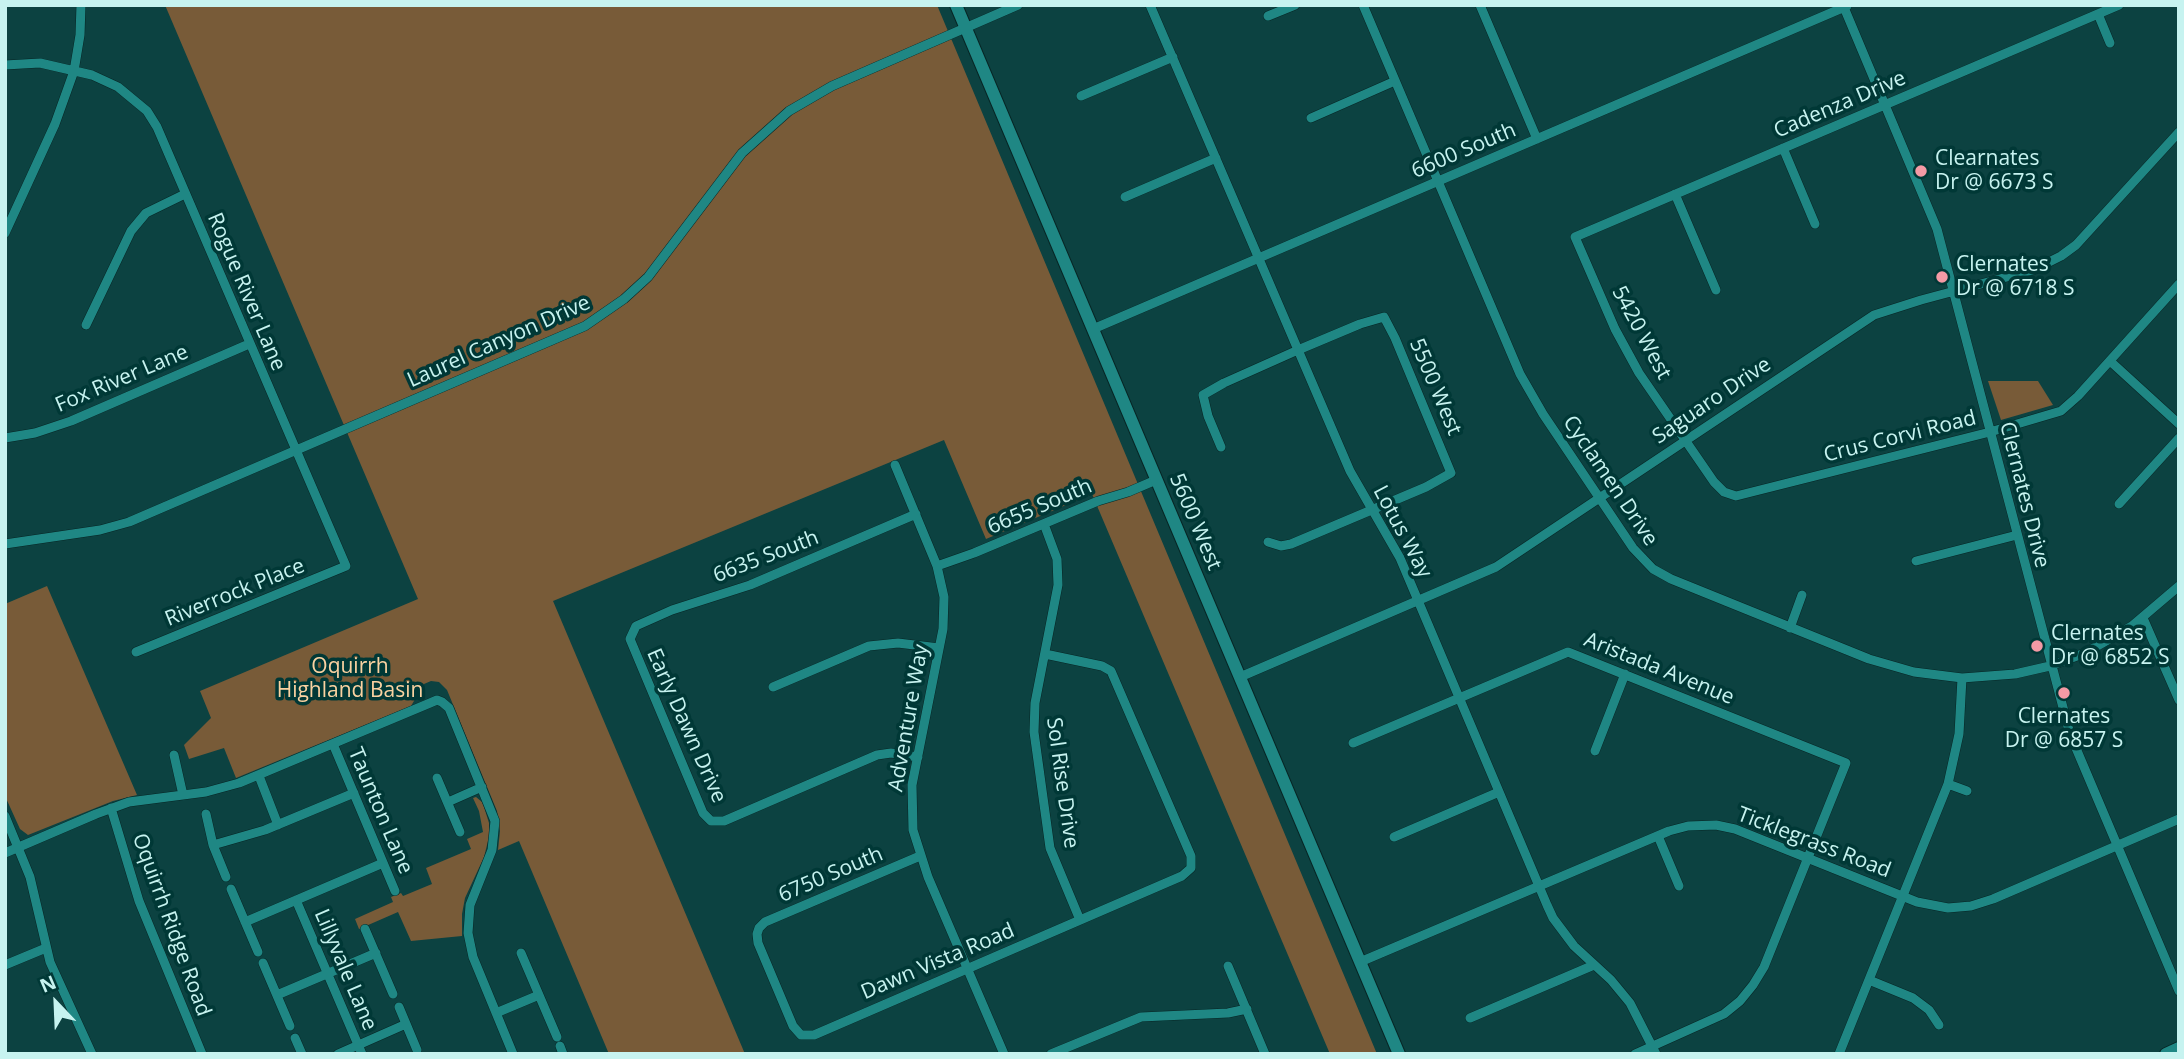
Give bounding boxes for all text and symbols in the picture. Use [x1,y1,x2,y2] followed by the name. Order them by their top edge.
[1770,66,1910,144] street label: Cadenza Drive
[1408,118,1520,184] street label: 6600 South
[1935,146,2054,196] place label: Clearnates Dr @ 6673 S
[1913,163,1929,179] marker: Clearnates Dr @ 6673 S
[201,209,291,375] street label: Rogue River Lane
[1956,252,2075,302] place label: Clernates Dr @ 6718 S
[1934,269,1950,285] marker: Clernates Dr @ 6718 S
[1606,282,1676,384] street label: 5420 West
[404,290,594,394] street label: Laurel Canyon Drive
[1403,335,1467,439] street label: 5500 West
[52,340,192,418] street label: Fox River Lane
[1648,352,1776,450] street label: Saguaro Drive
[1821,406,1979,468] street label: Crus Corvi Road
[1557,411,1663,551] street label: Cyclamen Drive
[1994,419,2054,571] street label: Clernates Drive
[1163,470,1227,574] street label: 5600 West
[984,474,1096,540] street label: 6655 South
[1367,481,1437,583] street label: Lotus Way
[710,525,822,589] street label: 6635 South
[162,554,308,632] street label: Riverrock Place
[2051,621,2170,671] place label: Clernates Dr @ 6852 S
[1580,627,1738,711] street label: Aristada Avenue
[2029,638,2045,654] marker: Clernates Dr @ 6852 S
[884,642,934,794] street label: Adventure Way
[641,645,731,807] street label: Early Dawn Drive
[277,654,423,704] park label: Oquirrh Highland Basin
[2056,685,2072,701] marker: Clernates Dr @ 6857 S
[2005,704,2123,754] place label: Clernates Dr @ 6857 S
[1040,716,1084,850] street label: Sol Rise Drive
[342,744,418,878] street label: Taunton Lane
[1734,802,1894,884] street label: Ticklegrass Road
[126,830,216,1020] street label: Oquirrh Ridge Road
[775,842,887,908] street label: 6750 South
[308,906,382,1034] street label: Lillyvale Lane
[858,918,1018,1006] street label: Dawn Vista Road
[21,968,91,1038] north arrow
[36,969,60,999] text: N

